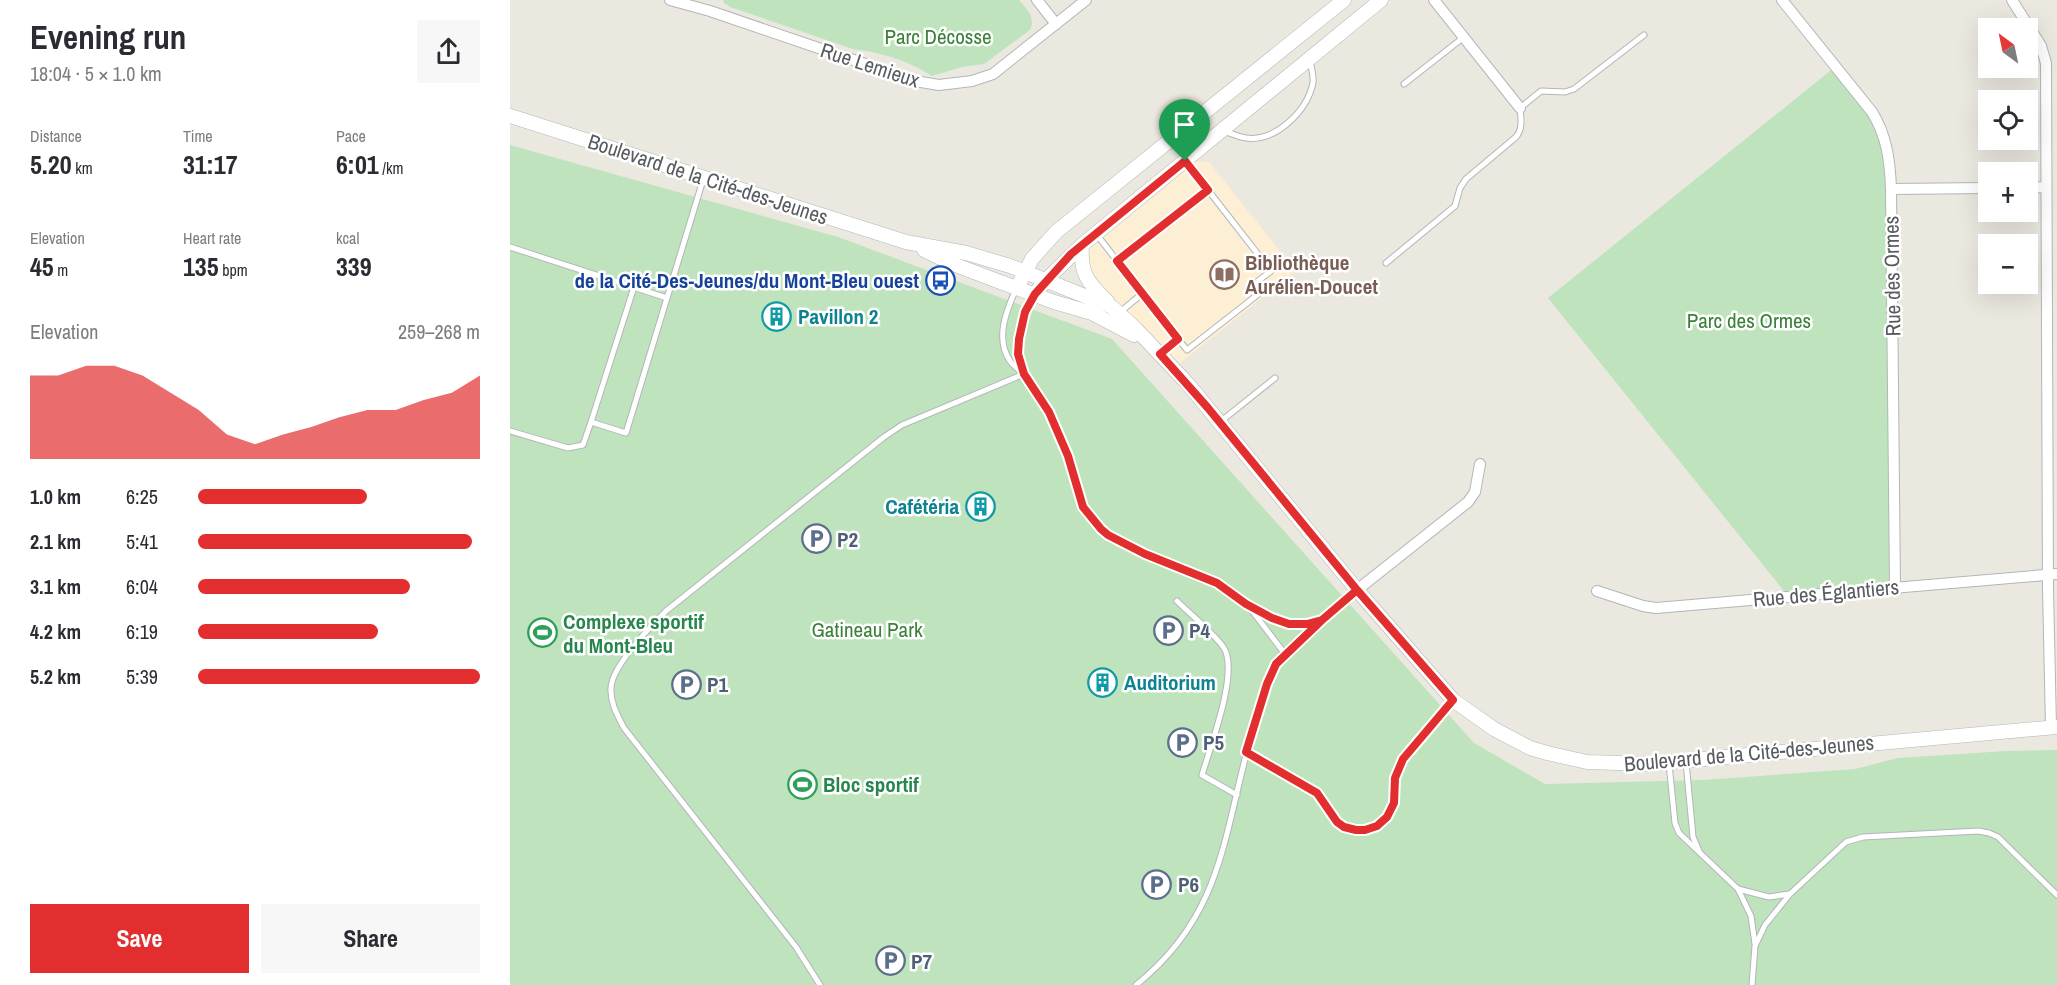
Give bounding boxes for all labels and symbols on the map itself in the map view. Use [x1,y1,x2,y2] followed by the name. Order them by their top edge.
[1978,18,2038,78] north arrow
[884,22,992,51] park label: Parc Décosse
[817,35,924,95] street label: Rue Lemieux
[1159,99,1210,161] pin
[584,126,832,232] street label: Boulevard de la Cité-des-Jeunes
[1876,215,1908,337] street label: Rue des Ormes
[1245,248,1378,301] place label: Bibliothèque Aurélien-Doucet
[1208,258,1240,290] library icon: Bibliothèque Aurélien-Doucet
[924,264,956,296] bus stop icon: de la Cité-Des-Jeunes/du Mont-Bleu ouest
[575,266,919,295] place label: de la Cité-Des-Jeunes/du Mont-Bleu ouest
[761,300,793,332] building icon: Pavillon 2
[798,302,878,331] place label: Pavillon 2
[1687,306,1811,335] park label: Parc des Ormes
[964,490,996,522] building icon: Cafétéria
[885,492,959,521] place label: Cafétéria
[800,523,832,555] parking icon: P2
[837,525,858,554] place label: P2
[1752,572,1900,614] street label: Rue des Églantiers
[563,607,704,660] place label: Complexe sportif du Mont-Bleu
[1152,614,1184,646] parking icon: P4
[811,615,923,644] park label: Gatineau Park
[1189,616,1210,645] place label: P4
[526,617,558,649] sports icon: Complexe sportif du Mont-Bleu
[1087,666,1119,698] building icon: Auditorium
[670,668,702,700] parking icon: P1
[1124,668,1216,697] place label: Auditorium
[707,670,728,699] place label: P1
[1166,726,1198,758] parking icon: P5
[1203,728,1224,757] place label: P5
[1623,728,1875,778] street label: Boulevard de la Cité-des-Jeunes
[786,768,818,800] sports icon: Bloc sportif
[823,770,919,799] place label: Bloc sportif
[1141,868,1173,900] parking icon: P6
[1178,870,1199,899] place label: P6
[874,945,906,977] parking icon: P7
[911,947,932,976] place label: P7

